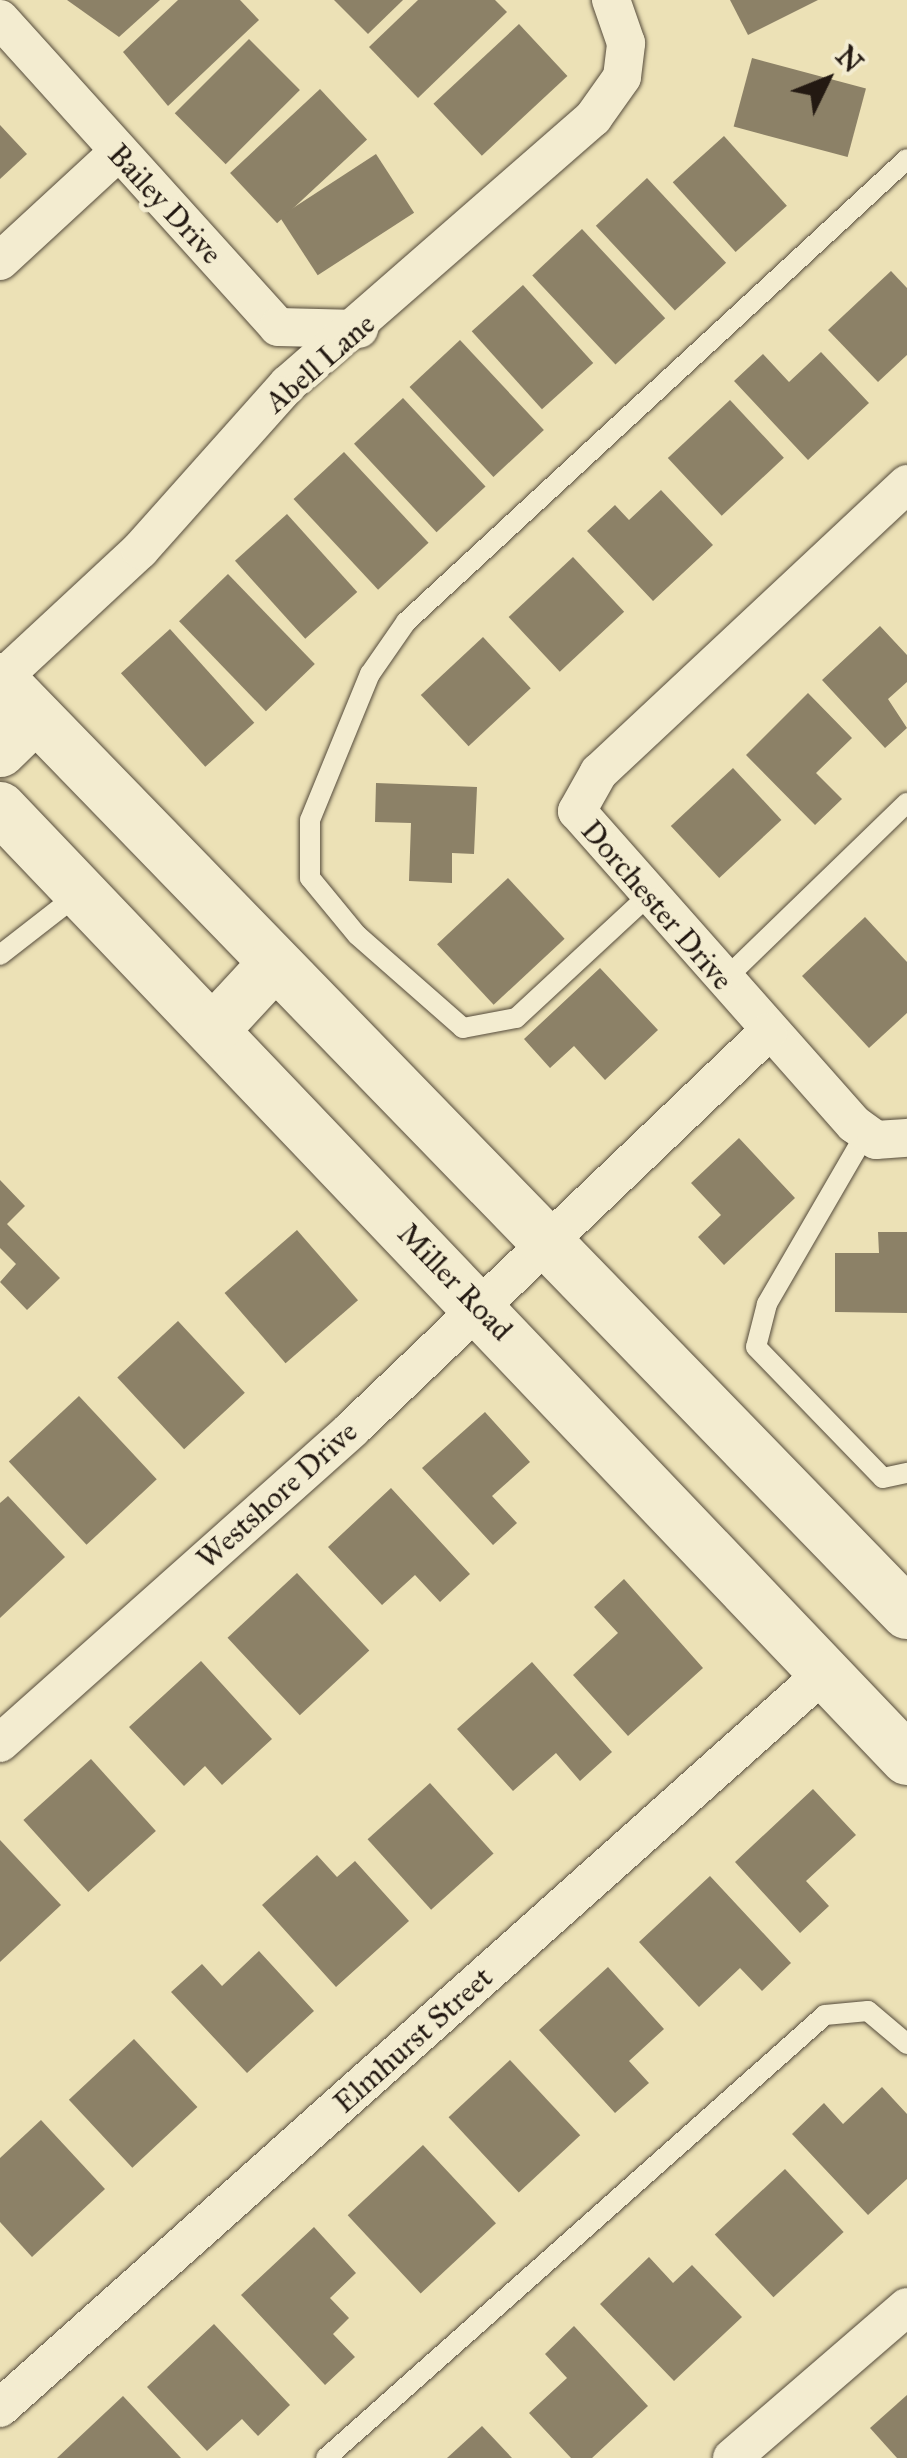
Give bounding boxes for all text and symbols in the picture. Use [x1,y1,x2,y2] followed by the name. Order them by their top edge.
[777,30,877,130] north arrow
[828,39,870,80] text: N
[100,137,230,271] street label: Bailey Drive
[258,306,382,420] street label: Abell Lane
[574,813,740,997] street label: Dorchester Drive
[390,1216,520,1348] street label: Miller Road
[189,1414,365,1576] street label: Westshore Drive
[326,1959,500,2121] street label: Elmhurst Street

